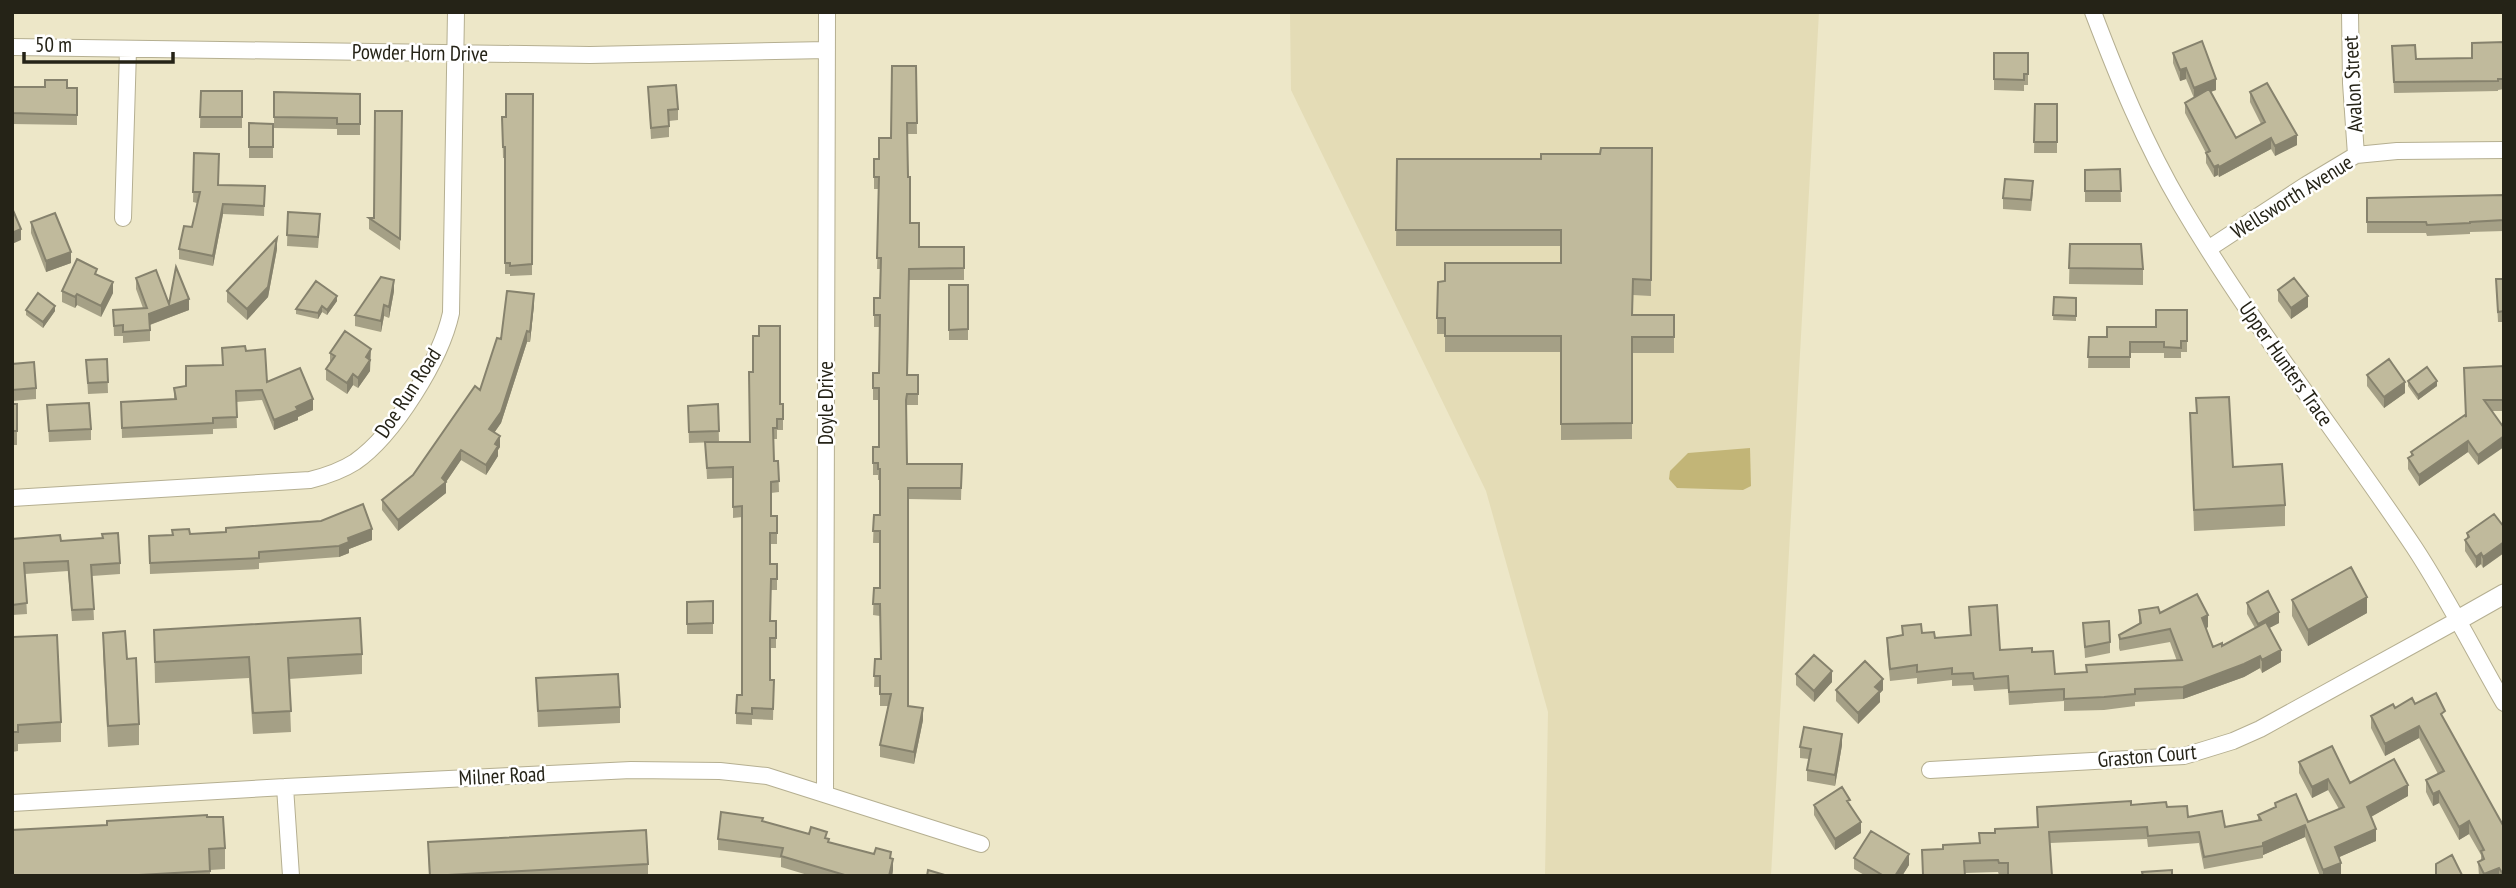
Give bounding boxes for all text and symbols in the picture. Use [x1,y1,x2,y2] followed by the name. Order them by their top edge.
[24,21,173,65] scale bar
[35,31,72,58] text: 50 m
[2336,35,2369,133] street label: Avalon Street
[352,38,488,67] street label: Powder Horn Drive
[2226,148,2358,245] street label: Wellsworth Avenue
[2233,296,2339,431] street label: Upper Hunters Trace
[369,343,447,443] street label: Doe Run Road
[812,361,839,445] street label: Doyle Drive
[2096,738,2198,773] street label: Graston Court
[458,760,546,791] street label: Milner Road

